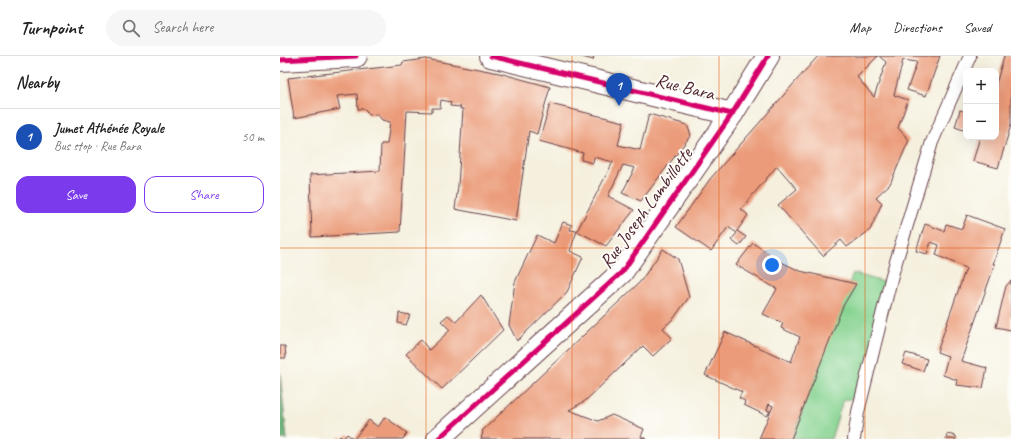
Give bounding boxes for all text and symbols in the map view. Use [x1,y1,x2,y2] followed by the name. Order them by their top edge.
[106,10,386,46] search box
[20,16,82,40] text: Turnpoint
[120,17,142,39] icon: search
[152,18,214,37] text: Search here
[850,19,871,36] text: Map
[893,19,942,36] text: Directions
[964,19,991,36] text: Saved
[653,68,719,106] street label: Rue Bara
[963,68,999,140] map controls
[963,68,999,104] button: +
[16,72,59,93] text: Nearby
[606,73,632,106] pin: 1
[963,104,999,140] button: −
[54,119,164,138] text: Jumet Athénée Royale
[26,129,32,145] text: 1
[242,129,264,145] text: 50 m
[54,138,141,154] text: Bus stop · Rue Bara
[594,142,699,273] street label: Rue Joseph Lambillotte
[16,176,136,213] button: Save
[144,176,264,213] button: Share
[762,255,782,275] your location

